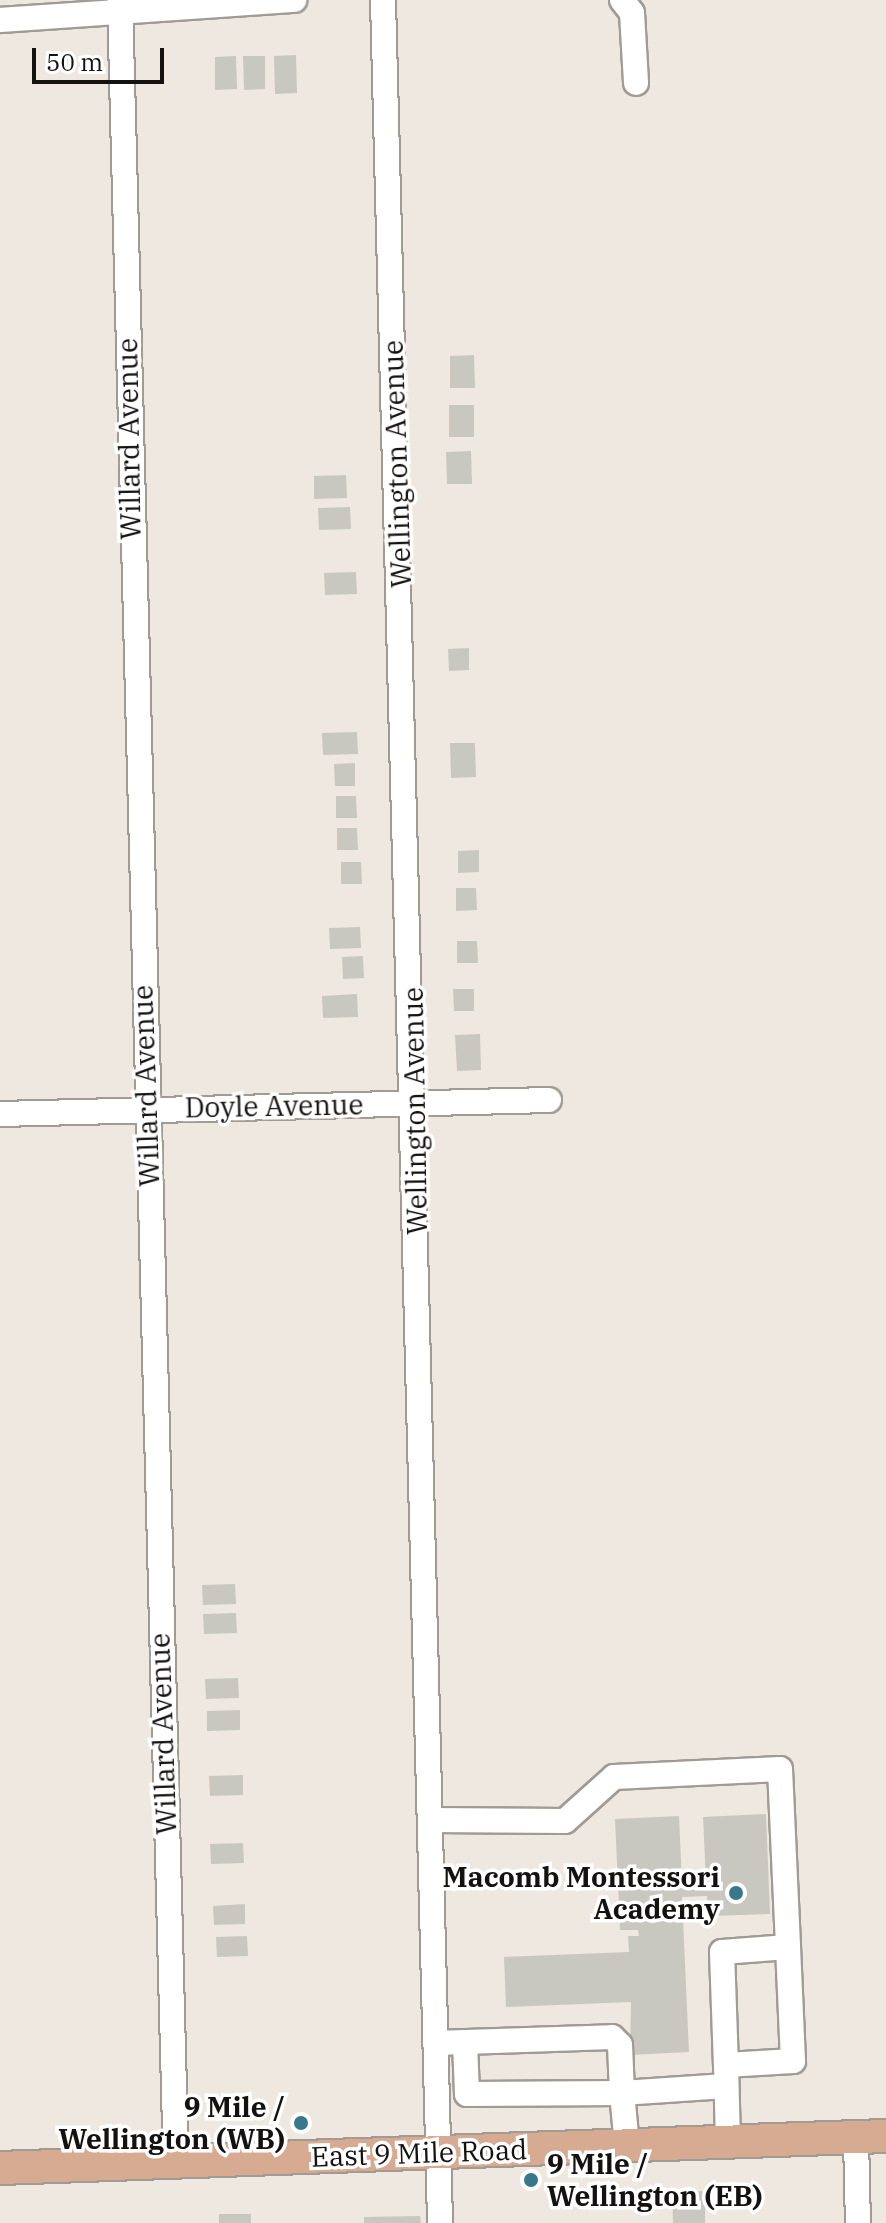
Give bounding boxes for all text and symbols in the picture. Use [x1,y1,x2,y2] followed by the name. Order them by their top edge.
[36,32,168,82] scale bar
[46,46,103,78] text: 50 m
[110,338,148,540] street label: Willard Avenue
[376,339,418,589] street label: Wellington Avenue
[126,985,166,1187] street label: Willard Avenue
[396,987,434,1235] street label: Wellington Avenue
[184,1088,364,1124] street label: Doyle Avenue
[143,1633,183,1835] street label: Willard Avenue
[443,1860,720,1926] place label: Macomb Montessori Academy
[727,1884,745,1902] marker: Macomb Montessori Academy
[59,2090,285,2156] place label: 9 Mile / Wellington (WB)
[292,2114,310,2132] marker: 9 Mile / Wellington (WB)
[310,2132,528,2174] street label: East 9 Mile Road
[547,2147,763,2213] place label: 9 Mile / Wellington (EB)
[522,2171,540,2189] marker: 9 Mile / Wellington (EB)

